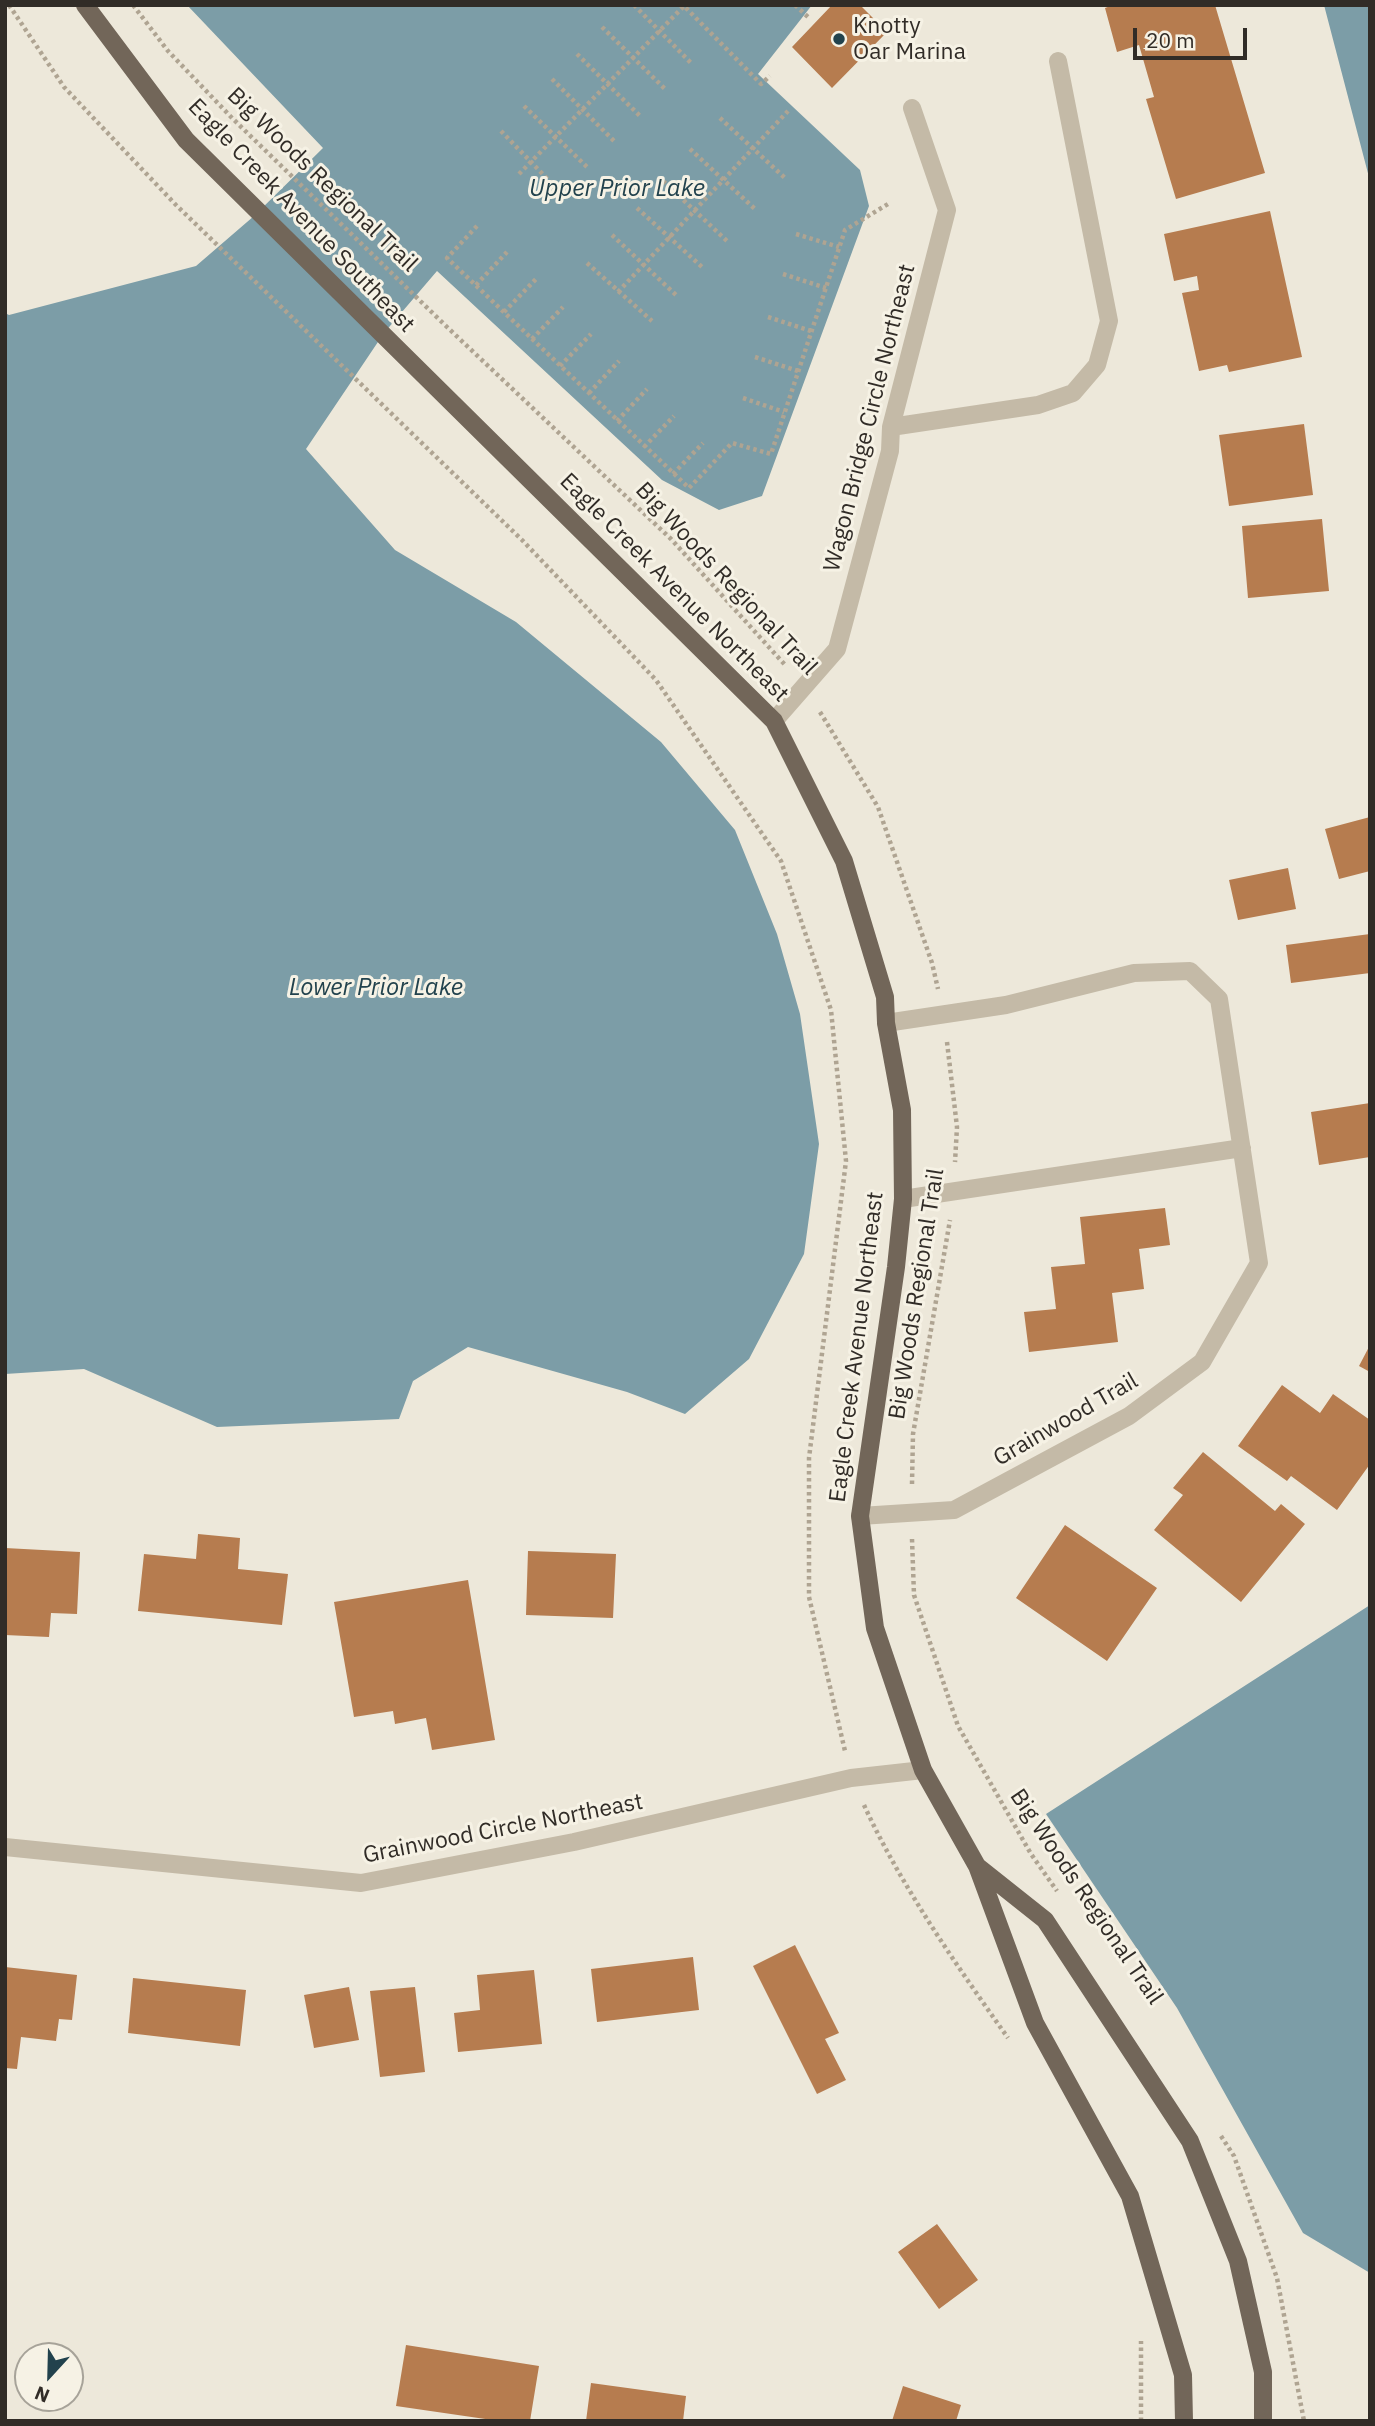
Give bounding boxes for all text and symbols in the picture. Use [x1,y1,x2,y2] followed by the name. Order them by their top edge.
[853,12,966,66] place label: Knotty Oar Marina
[1137,14,1251,58] scale bar
[1146,26,1195,54] text: 20 m
[831,31,847,47] marker: Knotty Oar Marina
[221,82,423,278] street label: Big Woods Regional Trail
[182,93,420,339] street label: Eagle Creek Avenue Southeast
[529,175,705,203] water label: Upper Prior Lake
[818,262,922,574] street label: Wagon Bridge Circle Northeast
[554,468,794,708] street label: Eagle Creek Avenue Northeast
[629,477,823,681] street label: Big Woods Regional Trail
[289,974,463,1002] water label: Lower Prior Lake
[884,1167,950,1421] street label: Big Woods Regional Trail
[824,1190,890,1504] street label: Eagle Creek Avenue Northeast
[989,1368,1143,1472] street label: Grainwood Trail
[1004,1784,1168,2010] street label: Big Woods Regional Trail
[361,1788,645,1870] street label: Grainwood Circle Northeast
[14,2342,84,2412] north arrow
[31,2381,53,2408] text: N

